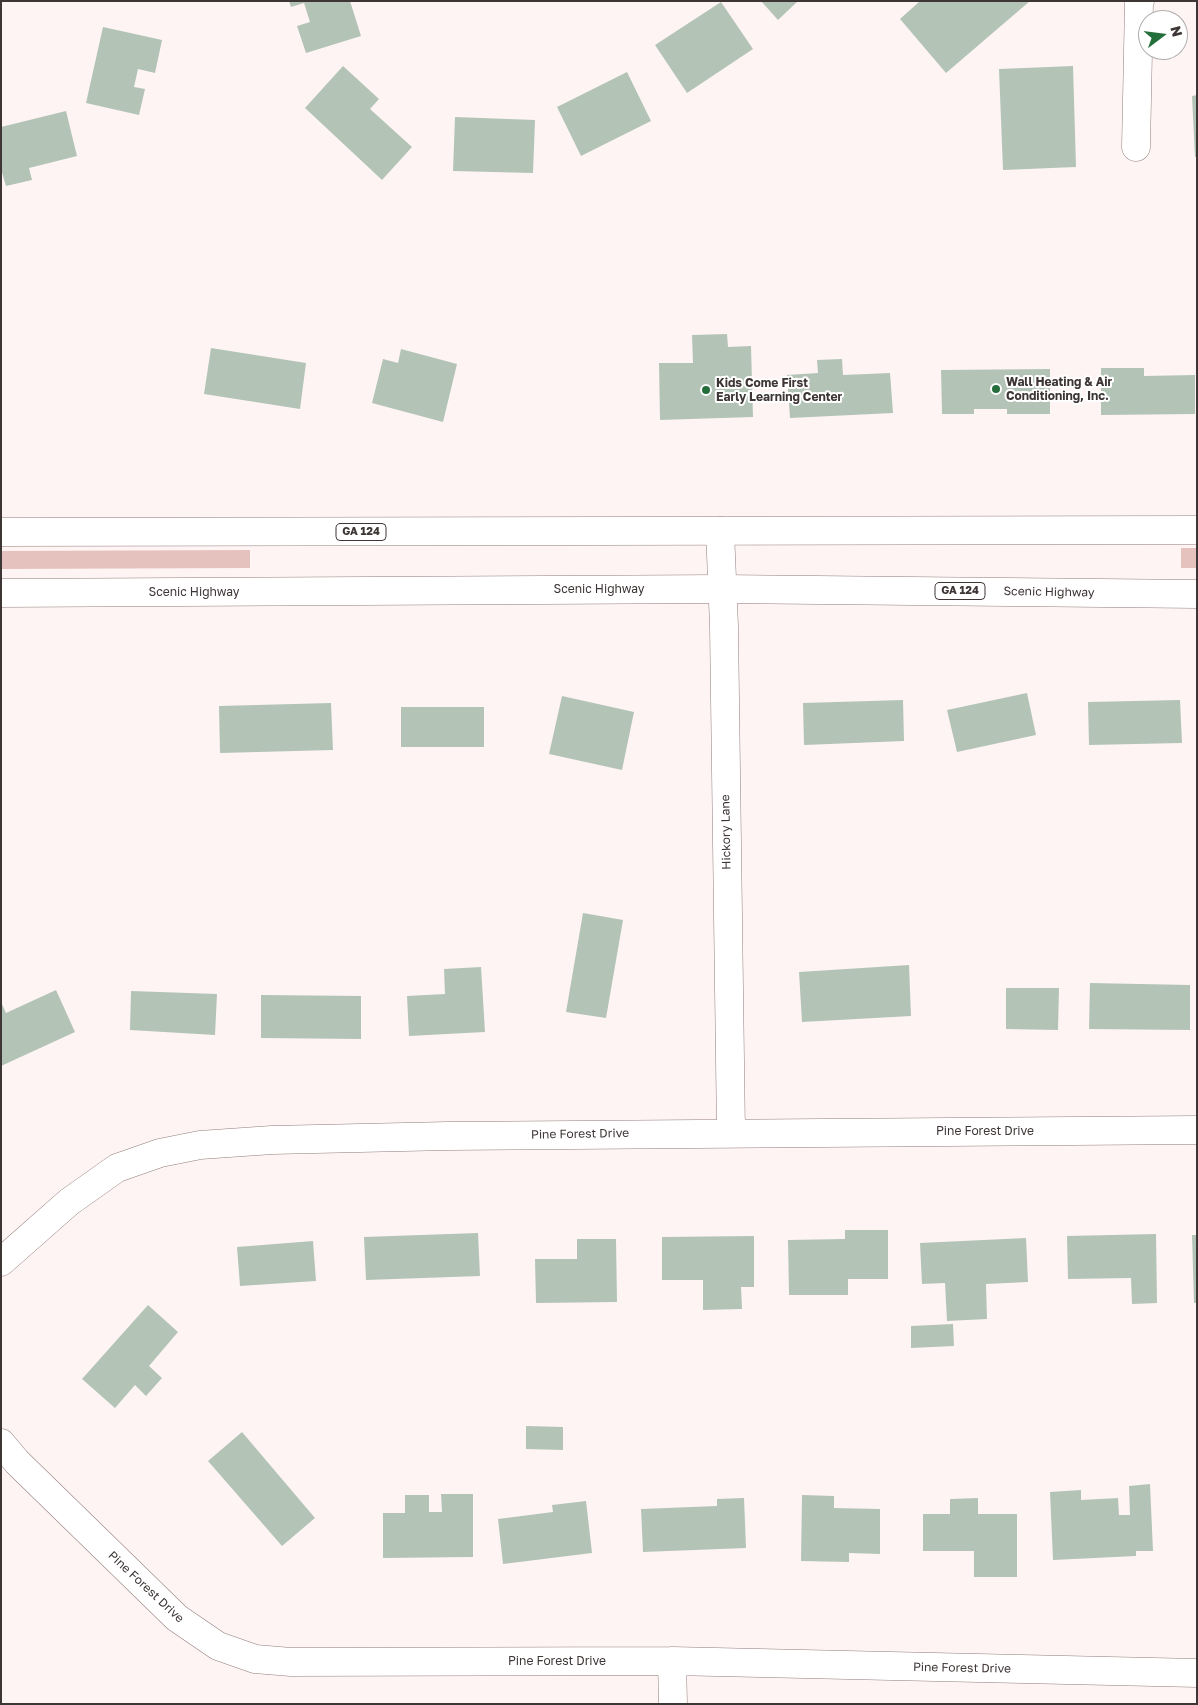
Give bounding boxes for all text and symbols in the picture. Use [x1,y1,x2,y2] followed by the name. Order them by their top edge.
[1138,10,1188,60] north arrow
[1167,24,1187,39] text: N
[1006,375,1112,403] place label: Wall Heating & Air Conditioning, Inc.
[716,376,842,404] place label: Kids Come First Early Learning Center
[990,383,1002,395] marker: Wall Heating & Air Conditioning, Inc.
[700,384,712,396] marker: Kids Come First Early Learning Center
[336,524,386,540] road number: GA 124
[553,582,645,596] street label: Scenic Highway
[935,582,985,600] road number: GA 124
[1003,584,1095,600] street label: Scenic Highway
[148,585,240,599] street label: Scenic Highway
[718,794,734,870] street label: Hickory Lane
[936,1124,1034,1138] street label: Pine Forest Drive
[531,1126,629,1142] street label: Pine Forest Drive
[105,1548,187,1626] street label: Pine Forest Drive
[508,1654,606,1668] street label: Pine Forest Drive
[913,1660,1011,1676] street label: Pine Forest Drive

